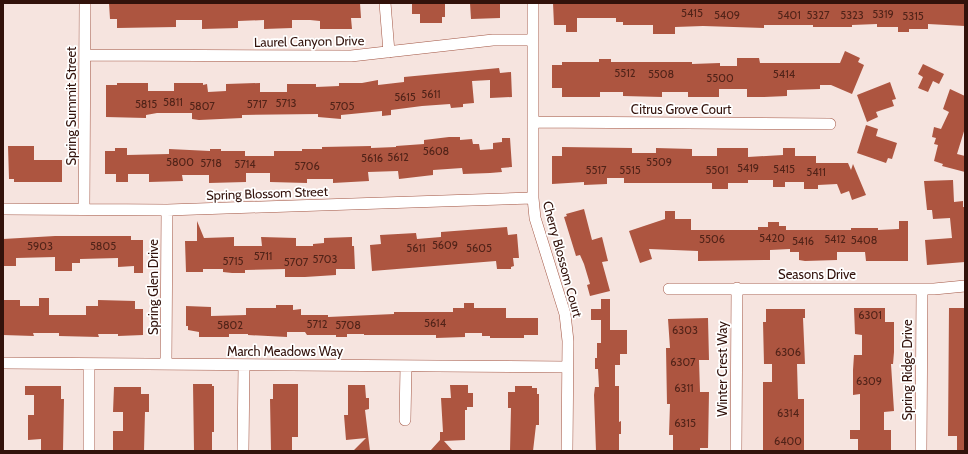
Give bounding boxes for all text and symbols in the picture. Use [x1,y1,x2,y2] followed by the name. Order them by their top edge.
[681,6,703,20] house number: 5415
[872,7,894,21] house number: 5319
[714,8,740,22] house number: 5409
[777,8,801,22] house number: 5401
[806,8,830,22] house number: 5327
[840,8,864,22] house number: 5323
[902,9,924,23] house number: 5315
[254,32,365,50] street label: Laurel Canyon Drive
[63,46,79,165] street label: Spring Summit Street
[614,66,636,80] house number: 5512
[648,67,674,81] house number: 5508
[773,67,796,81] house number: 5414
[706,71,734,85] house number: 5500
[421,87,441,101] house number: 5611
[394,90,416,104] house number: 5615
[163,95,183,109] house number: 5811
[275,96,297,110] house number: 5713
[135,97,157,111] house number: 5815
[247,97,268,111] house number: 5717
[189,99,215,113] house number: 5807
[329,99,355,113] house number: 5705
[631,101,732,117] street label: Citrus Grove Court
[423,144,449,158] house number: 5608
[387,150,409,164] house number: 5612
[361,151,383,165] house number: 5616
[166,155,194,169] house number: 5800
[646,155,672,169] house number: 5509
[200,156,222,170] house number: 5718
[234,157,256,171] house number: 5714
[294,159,320,173] house number: 5706
[737,161,759,175] house number: 5419
[773,162,795,176] house number: 5415
[585,163,607,177] house number: 5517
[619,163,641,177] house number: 5515
[705,163,729,177] house number: 5501
[806,165,826,179] house number: 5411
[206,183,329,203] street label: Spring Blossom Street
[540,199,586,320] street label: Cherry Blossom Court
[759,231,785,245] house number: 5420
[699,232,725,246] house number: 5506
[824,232,846,246] house number: 5412
[851,233,877,247] house number: 5408
[792,234,814,248] house number: 5416
[432,238,458,252] house number: 5609
[27,239,53,253] house number: 5903
[90,239,116,253] house number: 5805
[145,239,161,335] street label: Spring Glen Drive
[406,241,426,255] house number: 5611
[466,241,492,255] house number: 5605
[254,249,272,263] house number: 5711
[312,252,338,266] house number: 5703
[222,254,244,268] house number: 5715
[284,255,309,269] house number: 5707
[778,266,856,282] street label: Seasons Drive
[858,308,882,322] house number: 6301
[424,316,447,330] house number: 5614
[307,317,328,331] house number: 5712
[217,318,243,332] house number: 5802
[335,318,361,332] house number: 5708
[899,319,915,421] street label: Spring Ridge Drive
[714,321,730,417] street label: Winter Crest Way
[672,323,698,337] house number: 6303
[227,343,344,359] street label: March Meadows Way
[775,345,801,359] house number: 6306
[670,355,696,369] house number: 6307
[856,374,882,388] house number: 6309
[674,381,694,395] house number: 6311
[777,406,800,420] house number: 6314
[674,416,696,430] house number: 6315
[774,434,802,448] house number: 6400

